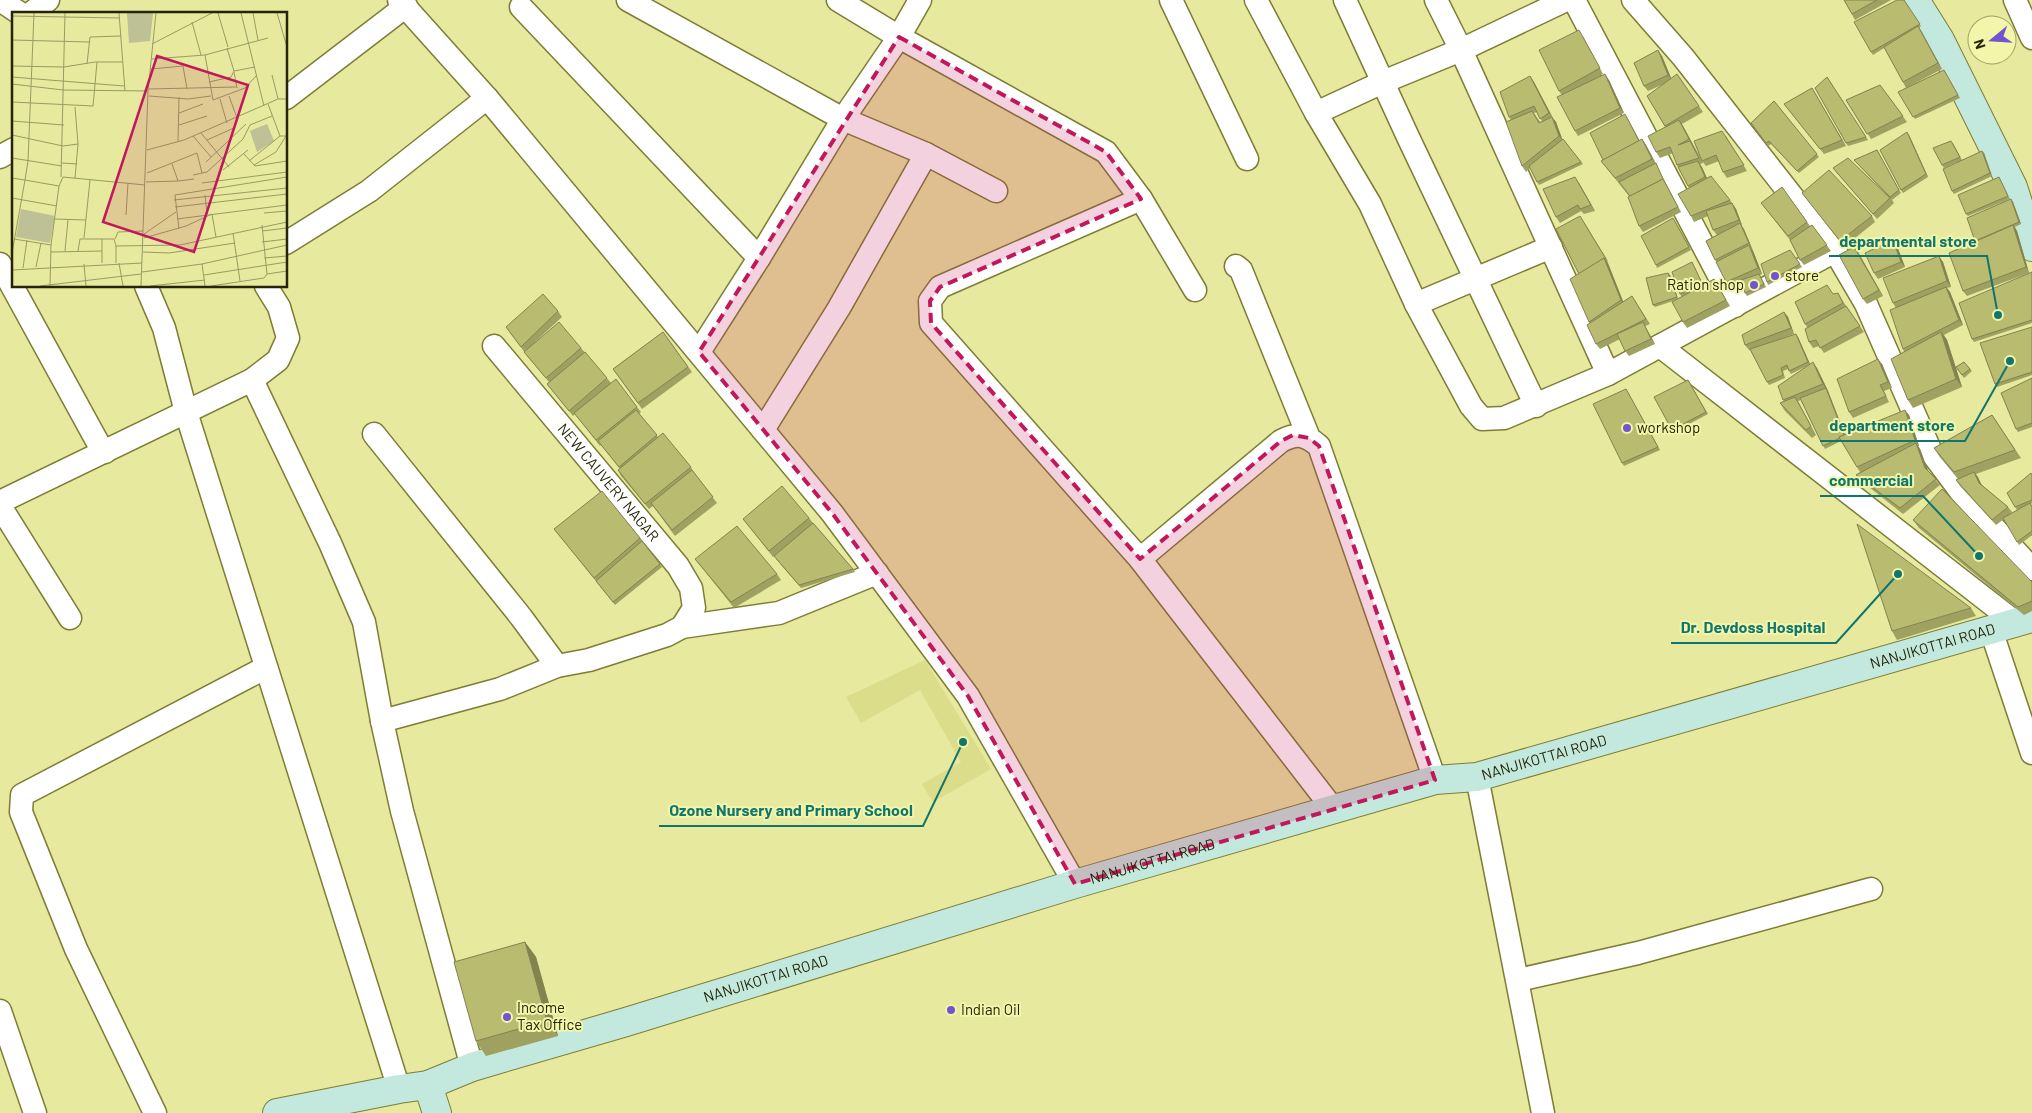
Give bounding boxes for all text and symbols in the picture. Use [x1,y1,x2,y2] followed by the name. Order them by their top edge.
[12,12,288,288] inset map
[1967,15,2017,65] north arrow
[1970,37,1989,51] text: N
[1829,225,1987,256] callout: departmental store
[1839,231,1977,250] text: departmental store
[1785,266,1819,284] place label: store
[1769,270,1781,282] marker: store
[1667,275,1744,293] place label: Ration shop
[1748,279,1760,291] marker: Ration shop
[1820,410,1965,441] callout: department store
[1829,415,1955,434] text: department store
[1637,418,1700,436] place label: workshop
[555,419,663,544] street label: NEW CAUVERY NAGAR
[1621,422,1633,434] marker: workshop
[1820,465,1923,496] callout: commercial
[1829,470,1913,489] text: commercial
[1671,612,1836,643] callout: Dr. Devdoss Hospital
[1681,617,1825,636] text: Dr. Devdoss Hospital
[1868,619,1997,672] street label: NANJIKOTTAI ROAD
[1479,730,1609,783] street label: NANJIKOTTAI ROAD
[659,795,923,826] callout: Ozone Nursery and Primary School
[669,800,913,819] text: Ozone Nursery and Primary School
[1088,834,1217,887] street label: NANJIKOTTAI ROAD
[701,950,830,1006] street label: NANJIKOTTAI ROAD
[517,998,582,1033] place label: Income Tax Office
[961,1000,1020,1018] place label: Indian Oil
[945,1004,957,1016] marker: Indian Oil
[501,1011,513,1023] marker: Income Tax Office

